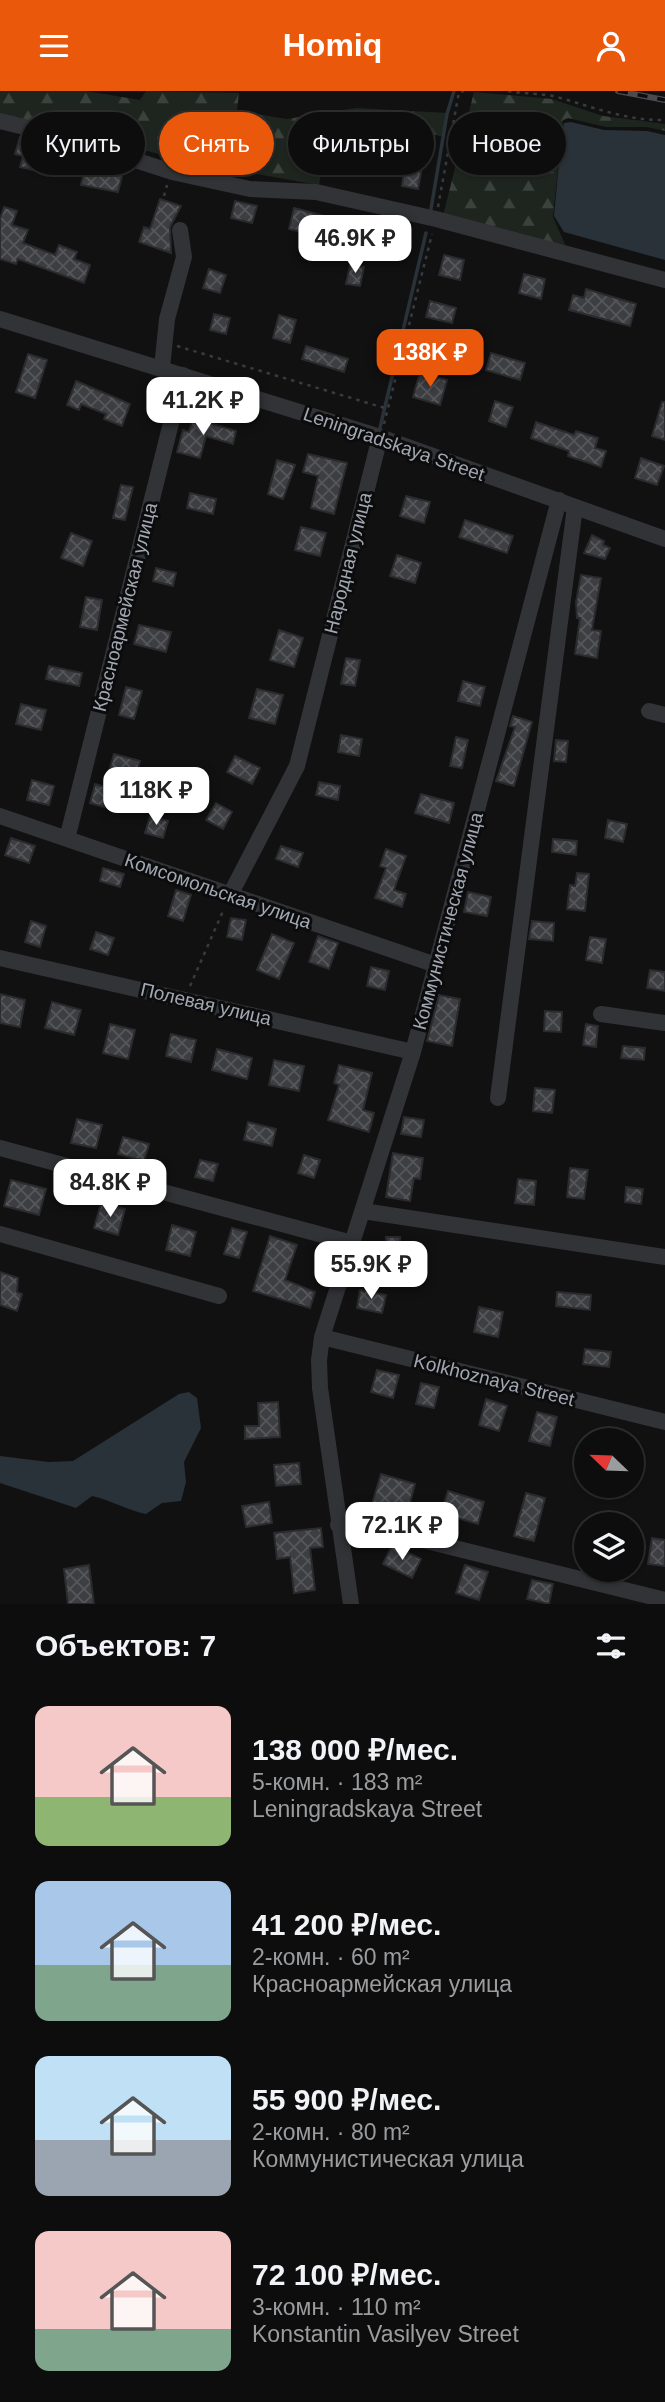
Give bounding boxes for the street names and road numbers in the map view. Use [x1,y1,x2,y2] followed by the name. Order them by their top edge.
[301,403,488,485] street label: Leningradskaya Street
[320,490,376,636] street label: Народная улица
[89,500,161,714] street label: Красноармейская улица
[409,809,487,1032] street label: Коммунистическая улица
[122,849,314,933] street label: Комсомольская улица
[138,979,274,1029] street label: Полевая улица
[412,1350,577,1410] street label: Kolkhoznaya Street

